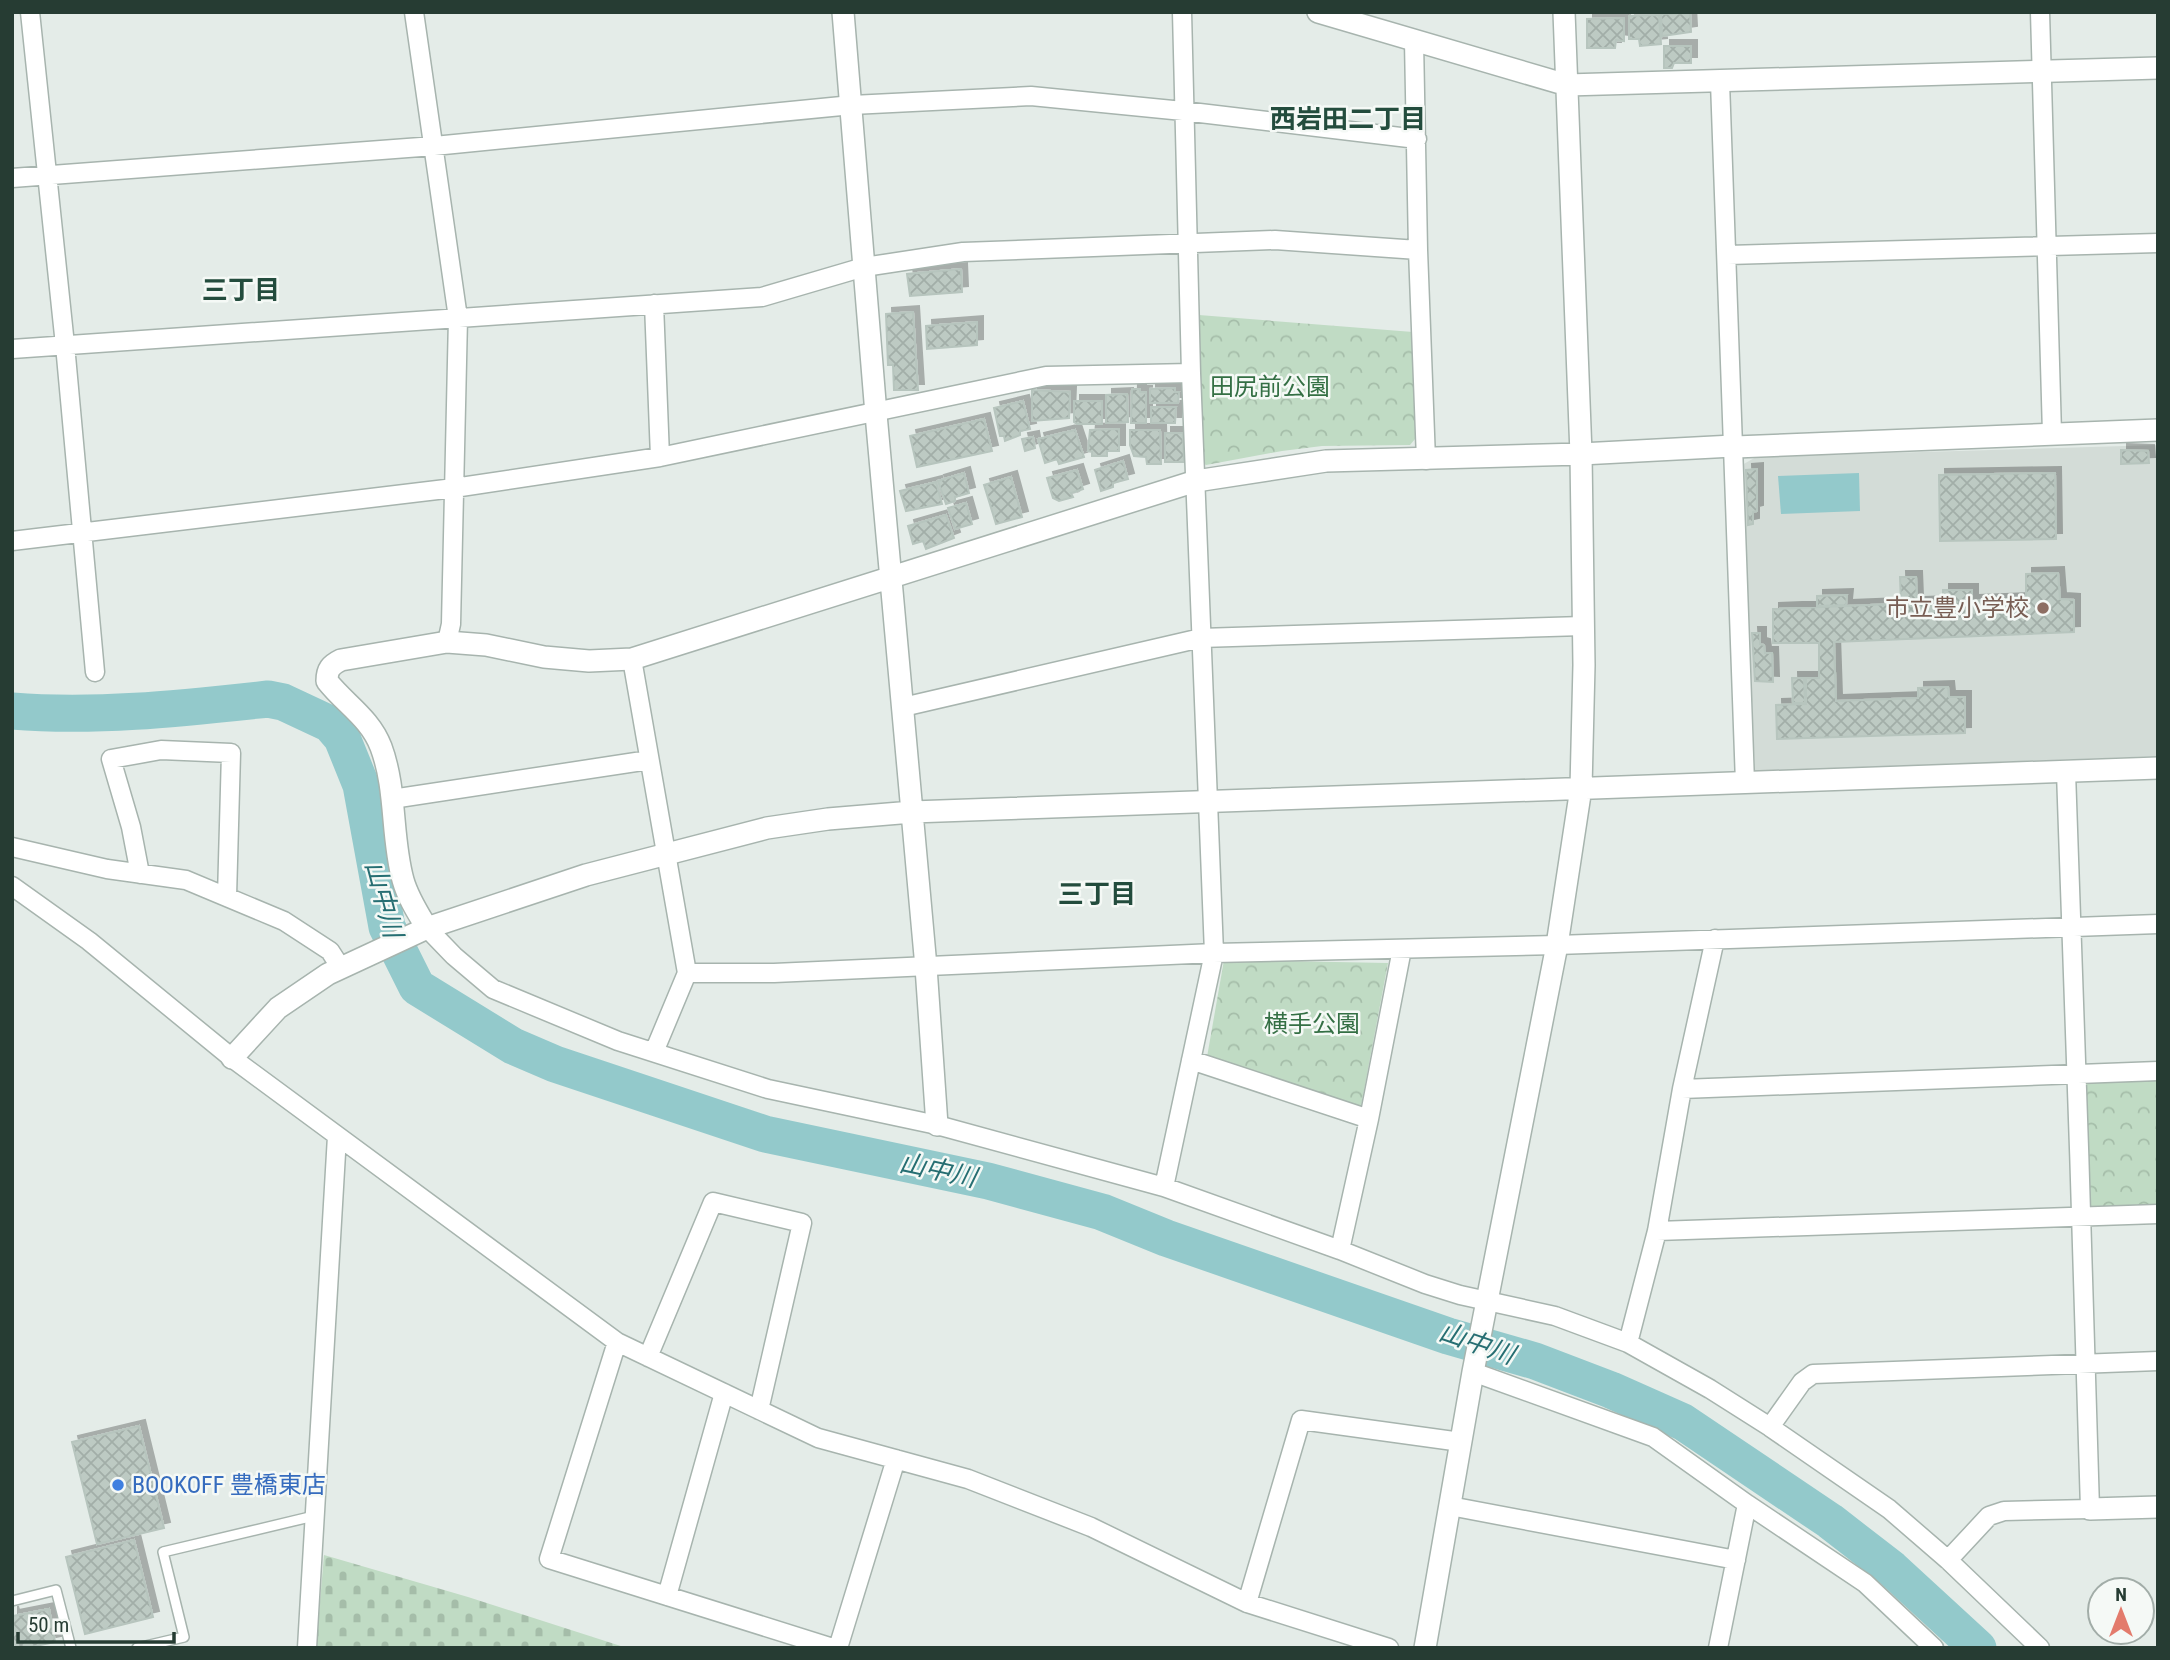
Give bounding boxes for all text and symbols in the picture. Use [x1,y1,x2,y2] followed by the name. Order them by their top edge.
[1270,104,1426,134] district label: 西岩田二丁目
[202,275,280,305] district label: 三丁目
[1210,373,1330,401] park label: 田尻前公園
[1885,594,2029,622] place label: 市立豊小学校
[2035,600,2051,616] marker: 市立豊小学校
[359,857,409,943] water label: 山中川
[1058,879,1136,909] district label: 三丁目
[1264,1010,1360,1038] park label: 横手公園
[897,1147,982,1193] water label: 山中川
[1435,1316,1522,1371] water label: 山中川
[132,1471,326,1499] place label: BOOKOFF 豊橋東店
[110,1477,126,1493] marker: BOOKOFF 豊橋東店
[2086,1576,2156,1646] north arrow
[2115,1583,2127,1606] text: N
[18,1600,173,1644] scale bar
[28,1613,69,1637] text: 50 m

